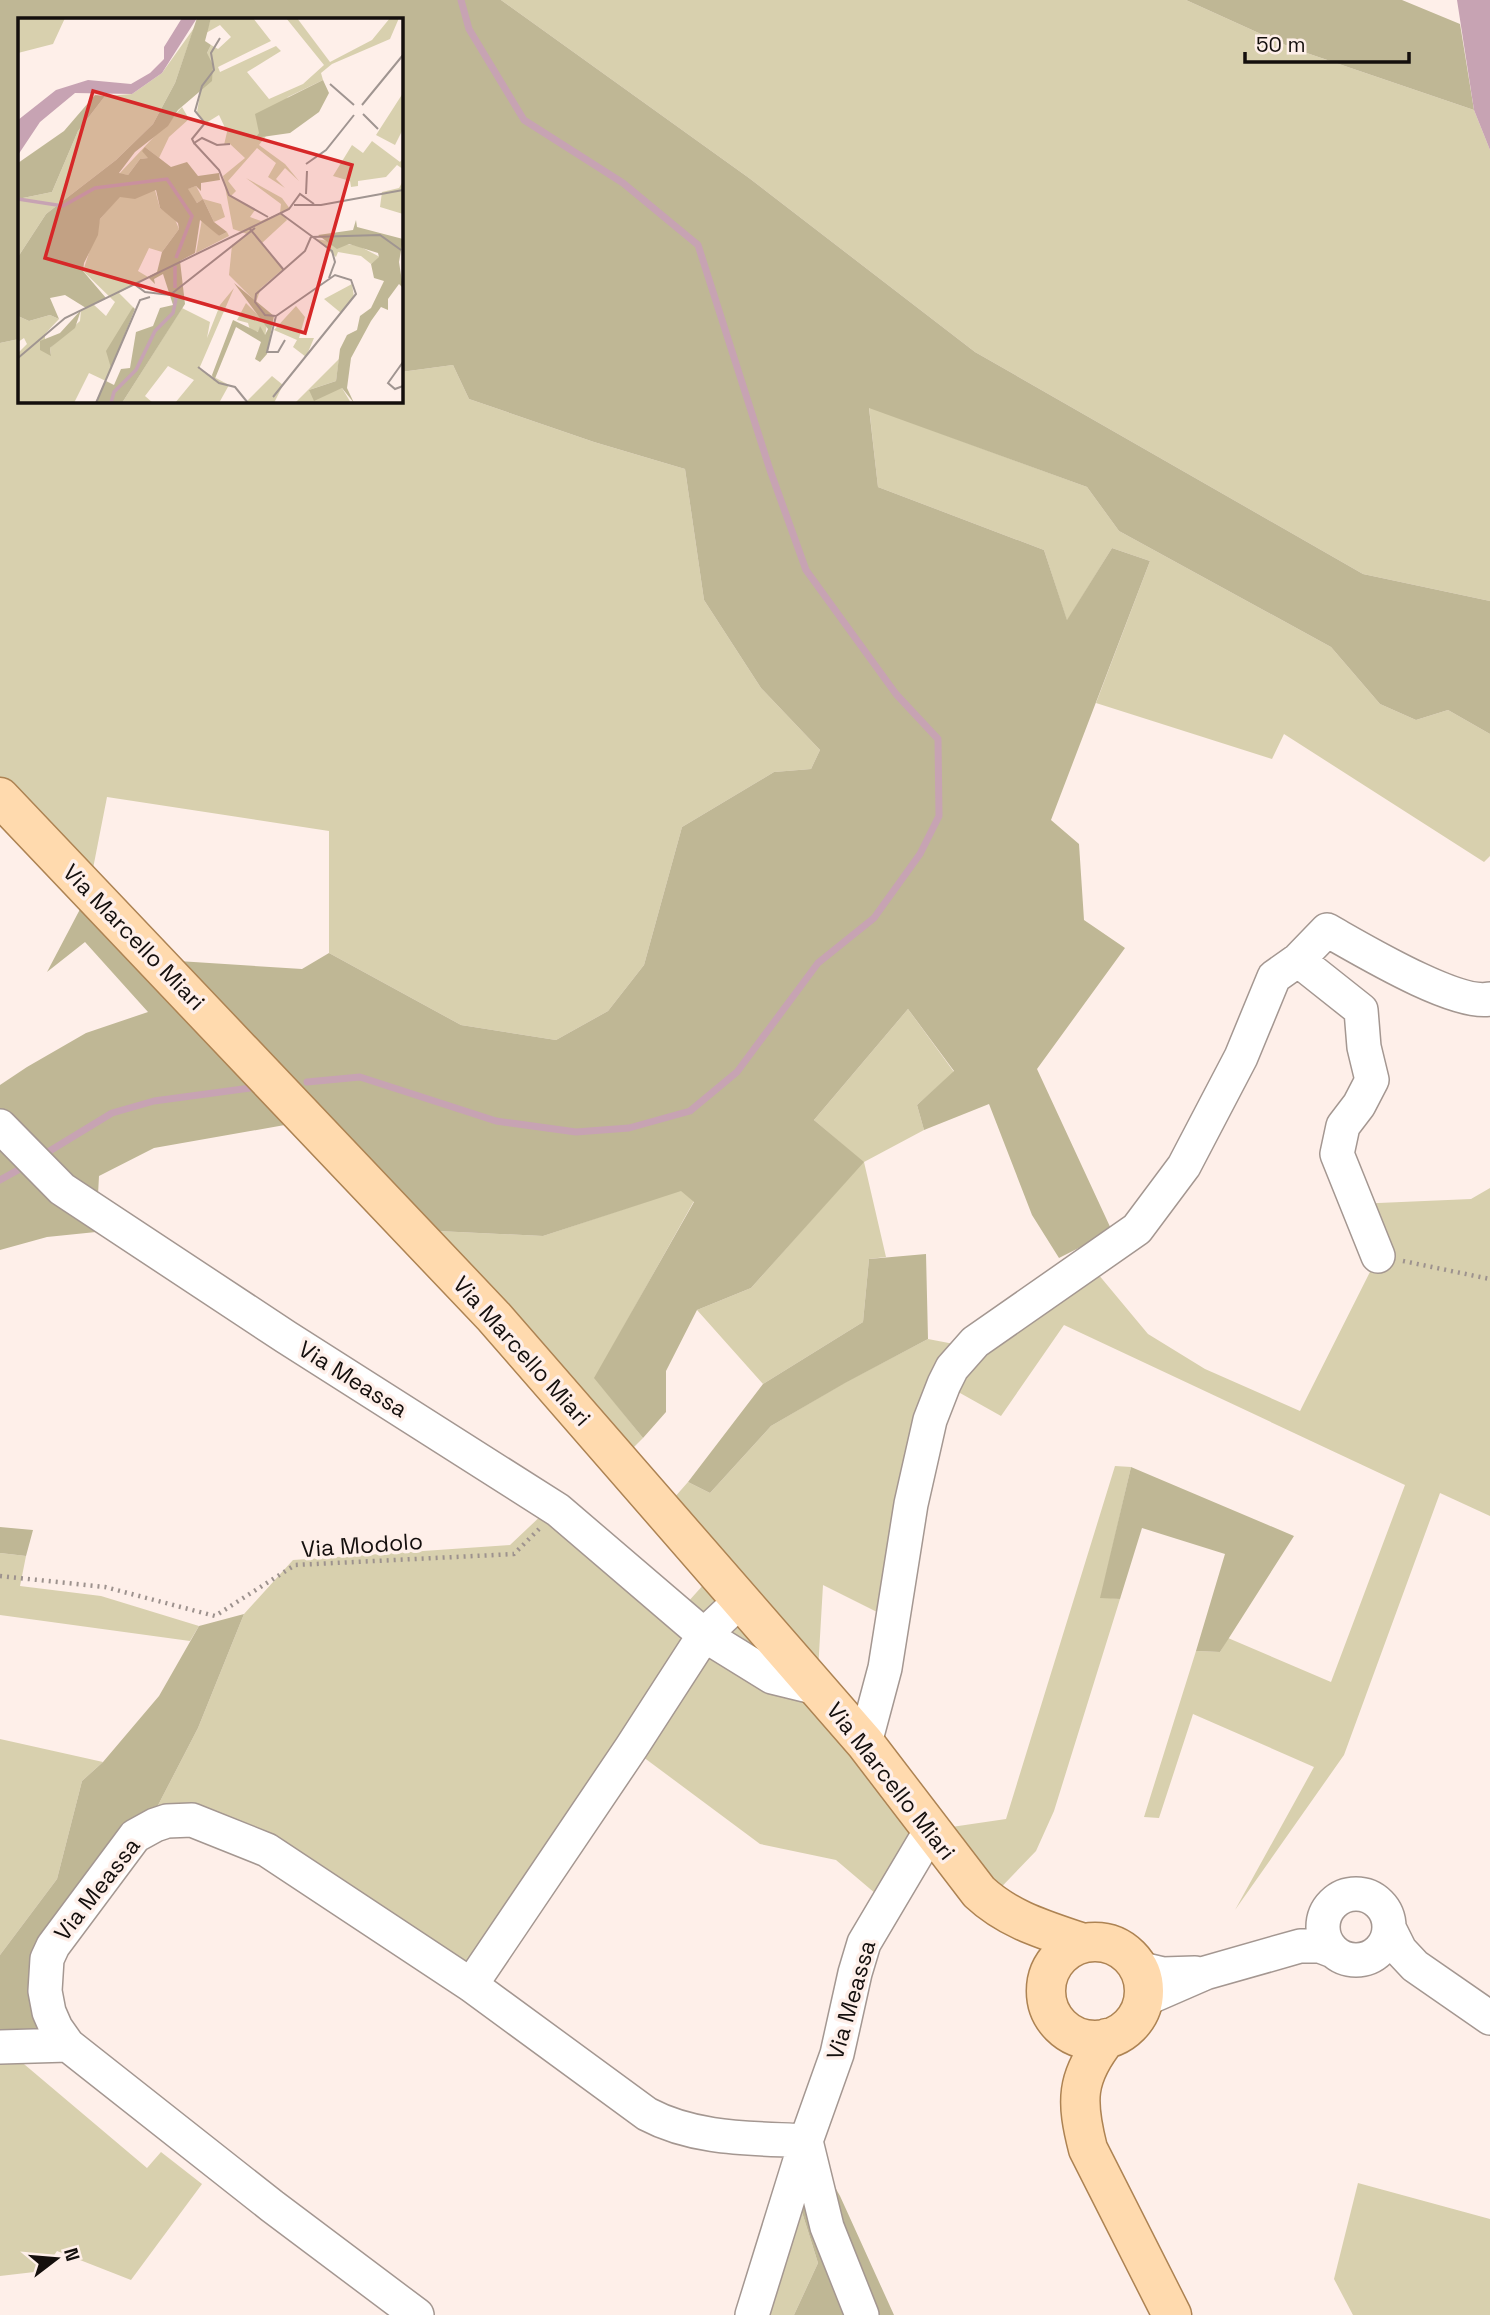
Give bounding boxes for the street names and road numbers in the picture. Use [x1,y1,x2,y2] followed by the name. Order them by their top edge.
[56,857,212,1017] street label: Via Marcello Miari
[447,1270,597,1432] street label: Via Marcello Miari
[293,1334,413,1424] street label: Via Meassa
[300,1526,424,1564] street label: Via Modolo
[820,1696,962,1866] street label: Via Marcello Miari
[47,1831,147,1947] street label: Via Meassa
[820,1937,882,2063] street label: Via Meassa

